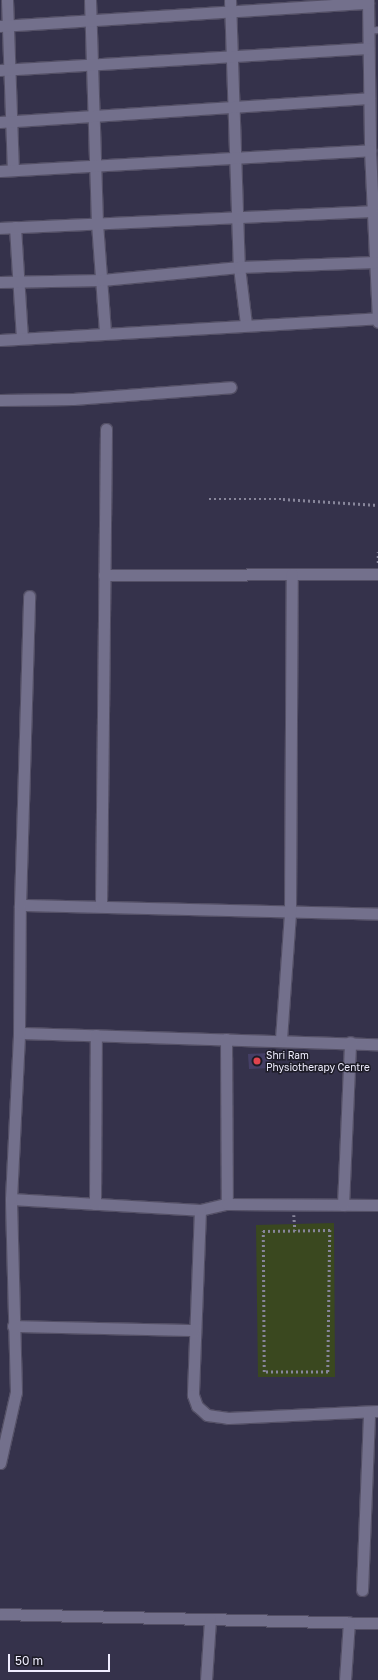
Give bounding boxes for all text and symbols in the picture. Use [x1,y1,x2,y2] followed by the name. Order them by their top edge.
[266,1049,370,1072] place label: Shri Ram Physiotherapy Centre
[251,1055,263,1067] marker: Shri Ram Physiotherapy Centre
[10,1646,112,1672] scale bar
[15,1653,43,1668] text: 50 m

